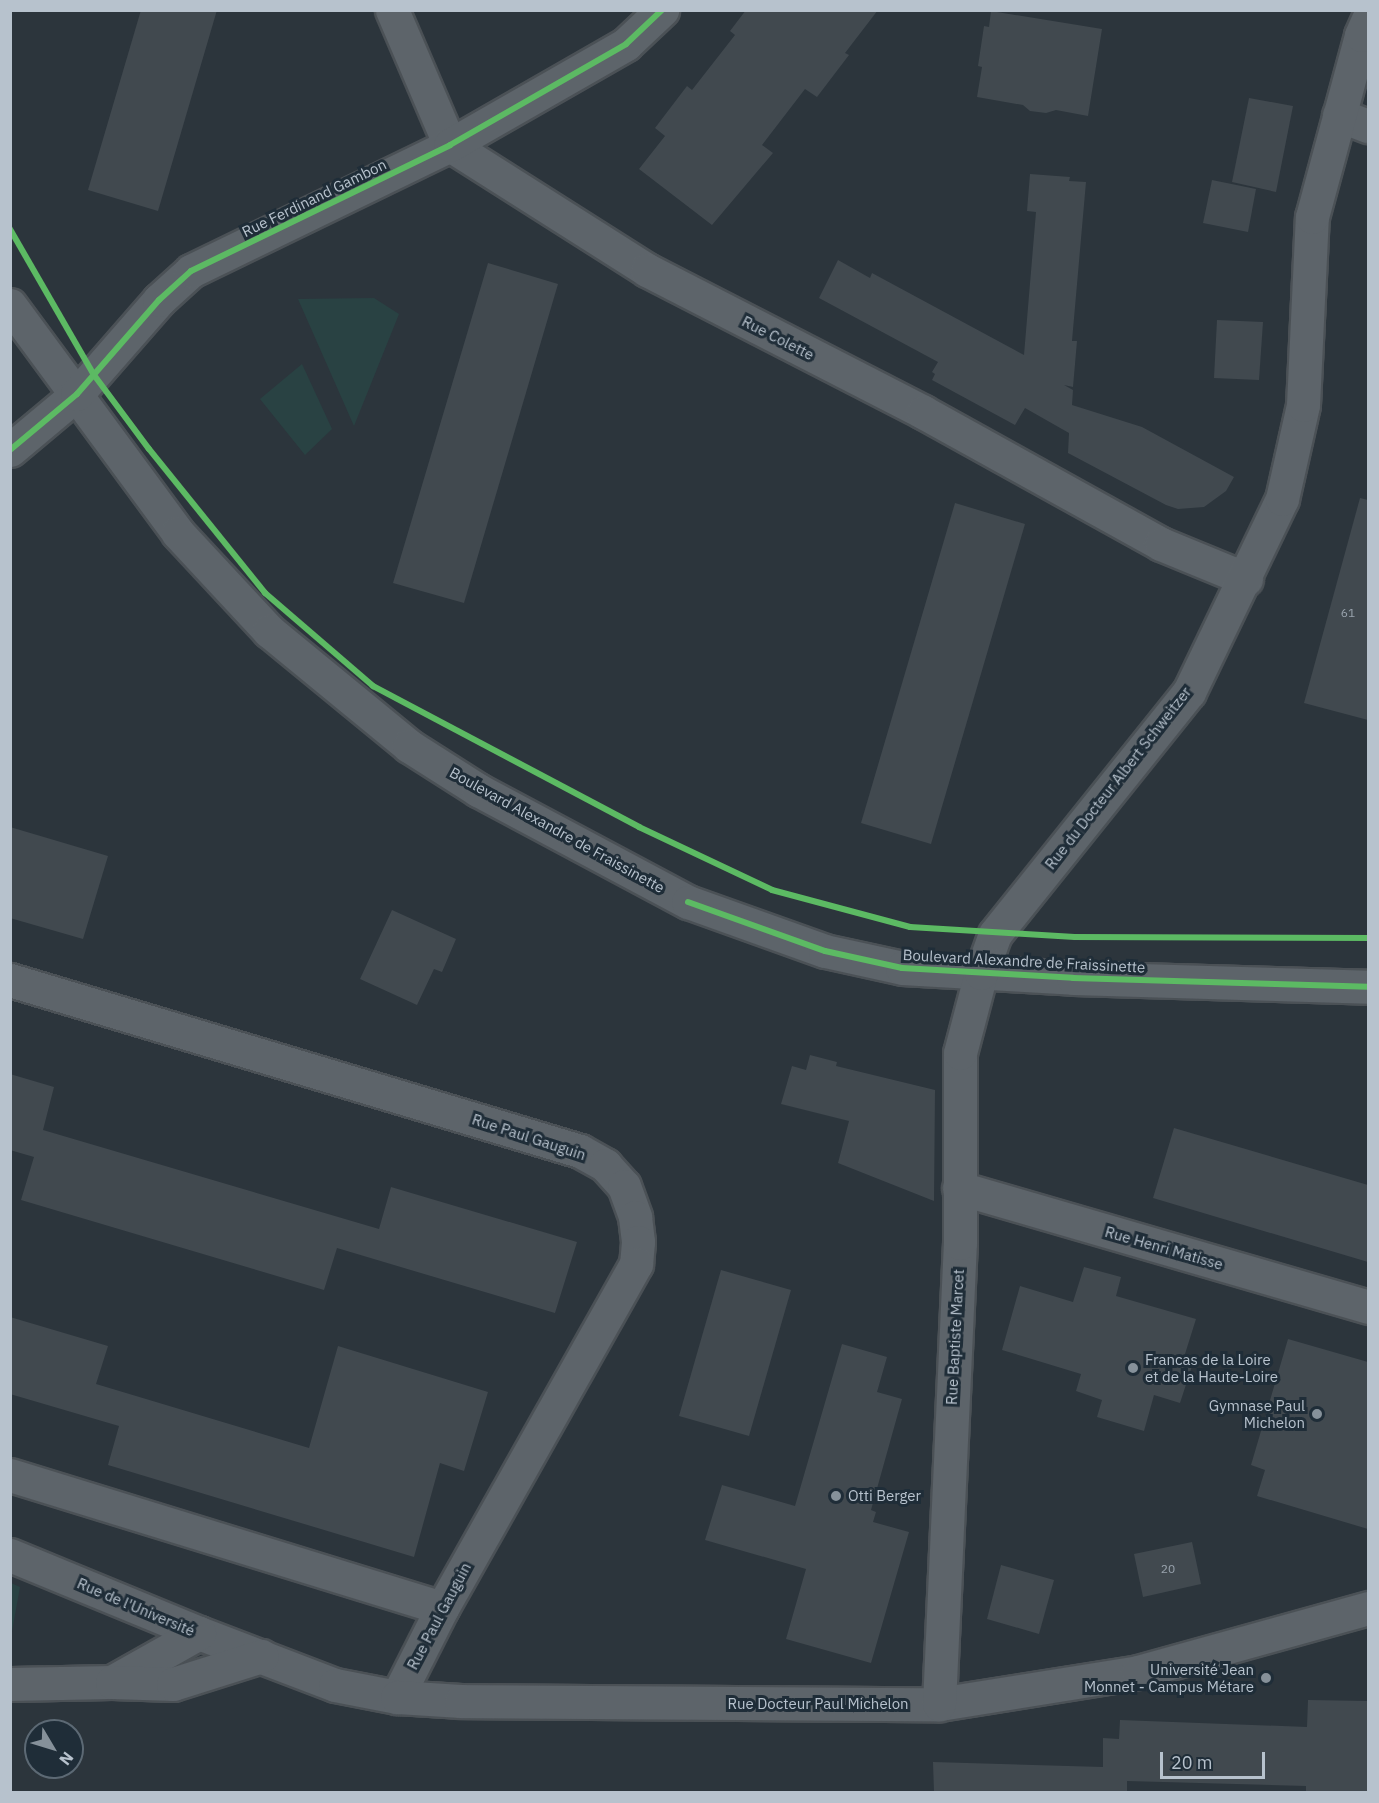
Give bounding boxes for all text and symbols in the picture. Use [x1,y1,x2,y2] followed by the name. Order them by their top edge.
[239,155,389,241] street label: Rue Ferdinand Gambon
[739,312,817,364] street label: Rue Colette
[1341,606,1355,620] house number: 61
[1041,683,1195,873] street label: Rue du Docteur Albert Schweitzer
[446,763,668,897] street label: Boulevard Alexandre de Fraissinette
[902,946,1146,976] street label: Boulevard Alexandre de Fraissinette
[470,1110,588,1164] street label: Rue Paul Gauguin
[1103,1223,1225,1273] street label: Rue Henri Matisse
[942,1269,968,1405] street label: Rue Baptiste Marcet
[1145,1350,1278,1385] place label: Francas de la Loire et de la Haute-Loire
[1126,1361,1140,1375] marker: Francas de la Loire et de la Haute-Loire
[1209,1396,1305,1431] place label: Gymnase Paul Michelon
[1310,1407,1324,1421] marker: Gymnase Paul Michelon
[848,1487,921,1505] place label: Otti Berger
[829,1489,843,1503] marker: Otti Berger
[403,1559,475,1673] street label: Rue Paul Gauguin
[1161,1562,1175,1576] house number: 20
[74,1574,198,1640] street label: Rue de l'Université
[1084,1660,1254,1695] place label: Université Jean Monnet - Campus Métare
[1259,1671,1273,1685] marker: Université Jean Monnet - Campus Métare
[727,1695,909,1713] street label: Rue Docteur Paul Michelon
[24,1719,84,1779] north arrow
[1163,1740,1268,1778] scale bar
[55,1748,78,1770] text: N
[1171,1751,1213,1774] text: 20 m

